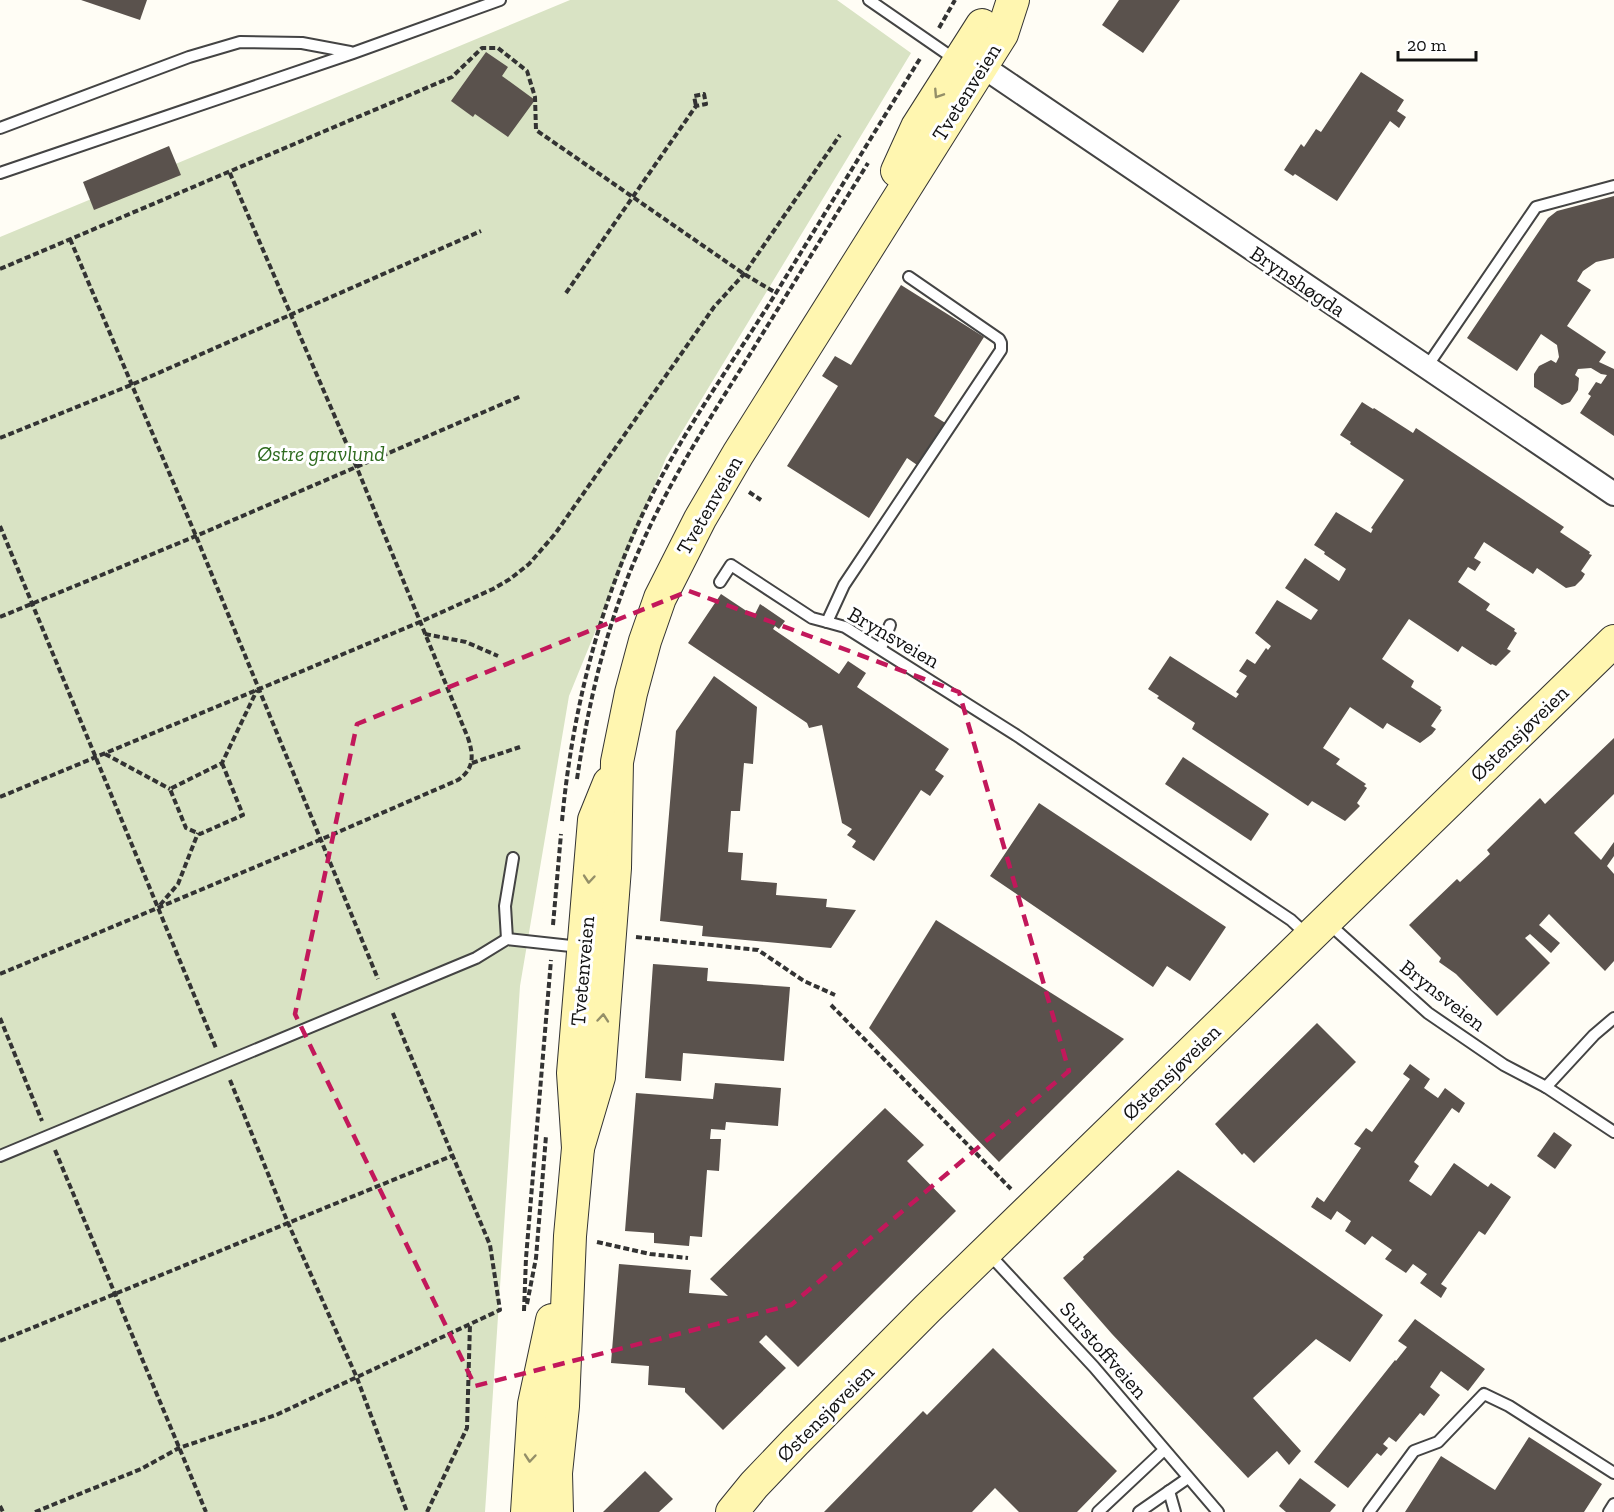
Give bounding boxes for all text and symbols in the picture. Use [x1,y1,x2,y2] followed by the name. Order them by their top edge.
[1398,24,1476,62] scale bar
[1407,34,1447,56] text: 20 m
[926,39,1006,145] street label: Tvetenveien
[934,87,945,98] one-way arrow
[1246,240,1350,322] street label: Brynshøgda
[257,441,385,466] park label: Østre gravlund
[671,451,747,559] street label: Tvetenveien
[844,601,944,673] street label: Brynsveien
[1465,680,1574,787] street label: Østensjøveien
[583,874,596,883] one-way arrow
[565,915,599,1027] street label: Tvetenveien
[1395,954,1491,1036] street label: Brynsveien
[596,1014,609,1023] one-way arrow
[1117,1019,1226,1126] street label: Østensjøveien
[1055,1296,1153,1404] street label: Surstoffveien
[771,1359,880,1468] street label: Østensjøveien
[524,1454,537,1463] one-way arrow

